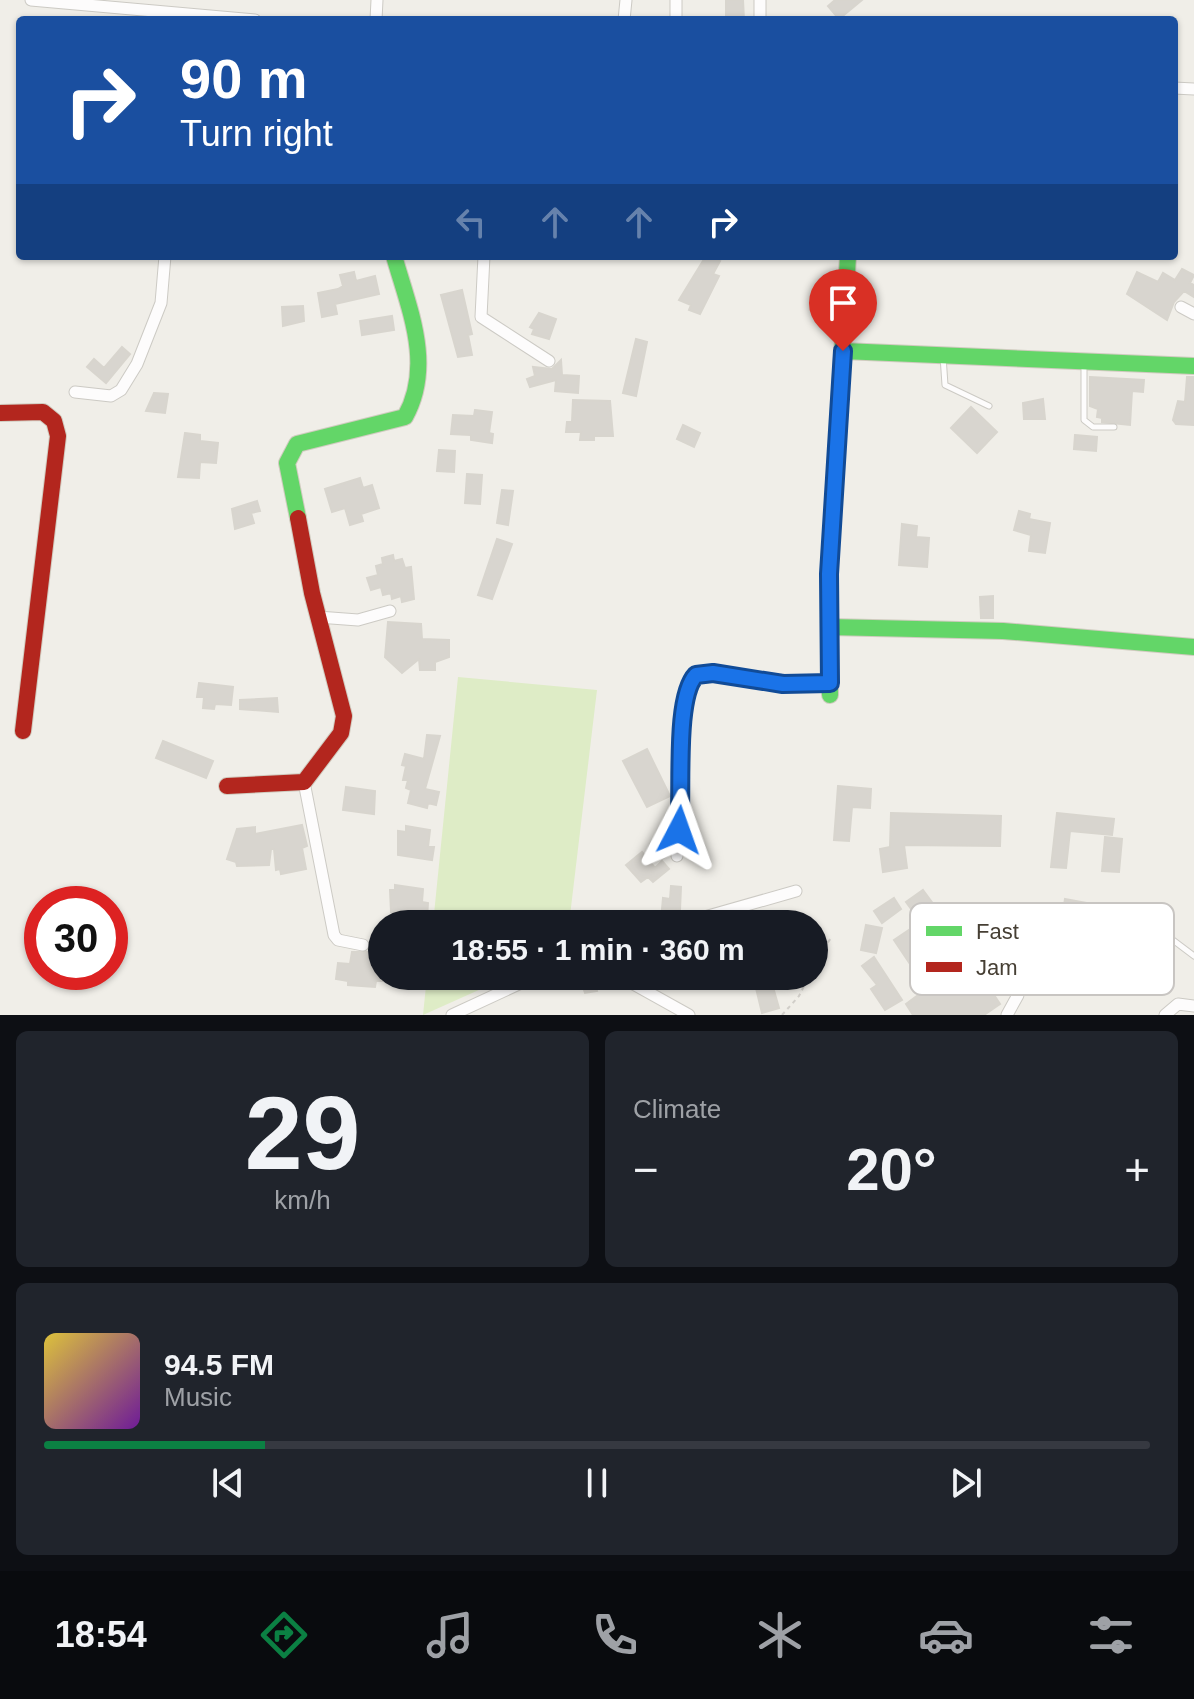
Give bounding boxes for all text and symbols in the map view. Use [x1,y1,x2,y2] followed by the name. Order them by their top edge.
[180,47,308,110] text: 90 m
[48,48,152,152] icon: right
[180,113,333,154] text: Turn right
[449,200,493,244] icon: left
[533,200,577,244] icon: ahead
[617,200,661,244] icon: ahead
[701,200,745,244] icon: right
[809,269,877,351] pin
[821,281,865,325] icon: arrive
[637,788,721,872] position arrow
[24,886,128,990] speed limit sign: 30
[910,903,1174,995] legend
[976,919,1019,944] text: Fast
[451,933,745,966] text: 18:55 · 1 min · 360 m
[976,955,1018,980] text: Jam
[245,1075,360,1191] text: 29
[633,1094,721,1124] text: Climate
[846,1136,937,1203] text: 20°
[633,1145,659,1194] text: −
[1124,1145,1150,1194] text: +
[274,1185,331,1215] text: km/h
[164,1348,274,1381] text: 94.5 FM
[164,1382,232,1412] text: Music
[206,1461,250,1505] icon: previous
[575,1461,619,1505] icon: pause
[944,1461,988,1505] icon: next
[256,1607,312,1663] icon: directions
[422,1607,478,1663] icon: music
[587,1607,643,1663] icon: phone
[752,1607,808,1663] icon: climate
[918,1607,974,1663] icon: car
[1083,1607,1139,1663] icon: filters
[55,1614,147,1655] text: 18:54

